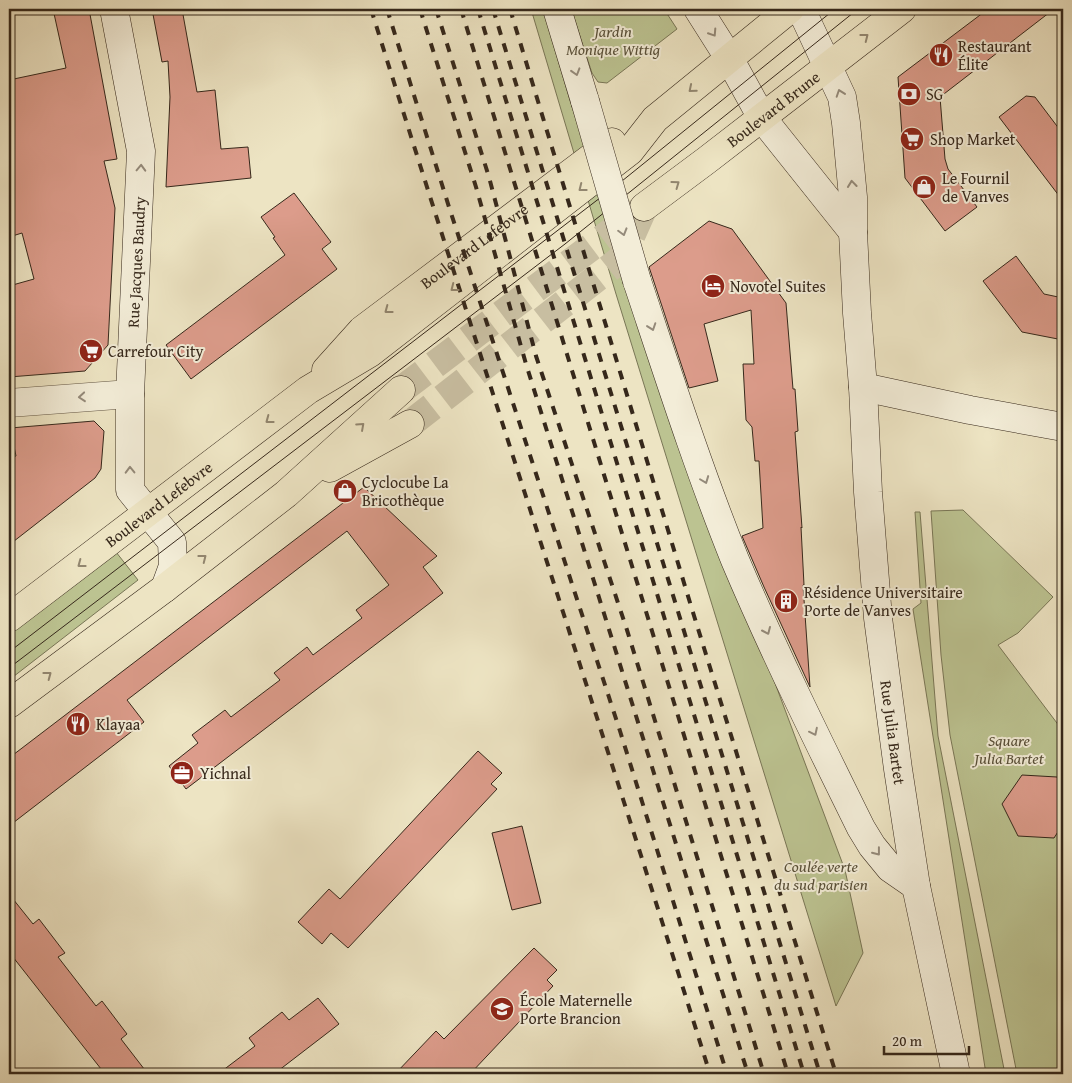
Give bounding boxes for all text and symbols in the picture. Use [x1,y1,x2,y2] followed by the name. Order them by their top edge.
[566,19,661,61] park label: Jardin Monique Wittig
[707,28,716,37] one-way arrow
[859,34,869,43] one-way arrow
[958,34,1032,76] place label: Restaurant Élite
[928,42,954,68] restaurant icon: Restaurant Élite
[721,65,825,153] street label: Boulevard Brune
[570,67,580,75] one-way arrow
[896,81,922,107] bank icon: SG
[926,82,944,106] place label: SG
[689,83,698,91] one-way arrow
[835,90,845,98] one-way arrow
[899,126,925,152] supermarket icon: Shop Market
[930,127,1016,151] place label: Shop Market
[135,164,146,172] one-way arrow
[942,166,1010,208] place label: Le Fournil de Vanves
[911,174,937,200] shop icon: Le Fournil de Vanves
[847,179,858,187] one-way arrow
[670,181,679,189] one-way arrow
[579,183,588,192] one-way arrow
[121,196,151,328] street label: Rue Jacques Baudry
[415,197,533,294] street label: Boulevard Lefebvre
[617,228,627,236] one-way arrow
[700,273,726,299] hotel icon: Novotel Suites
[730,274,826,298] place label: Novotel Suites
[450,282,460,291] one-way arrow
[384,304,394,313] one-way arrow
[647,322,657,330] one-way arrow
[78,338,104,364] supermarket icon: Carrefour City
[108,339,204,363] place label: Carrefour City
[77,392,85,403] one-way arrow
[265,414,275,423] one-way arrow
[355,423,364,432] one-way arrow
[100,455,217,553] street label: Boulevard Lefebvre
[124,466,135,474] one-way arrow
[362,470,449,512] place label: Cyclocube La Bricothèque
[699,476,709,484] one-way arrow
[332,478,358,504] shop icon: Cyclocube La Bricothèque
[198,554,207,563] one-way arrow
[78,558,87,566] one-way arrow
[804,580,963,622] place label: Résidence Universitaire Porte de Vanves
[773,588,799,614] building icon: Résidence Universitaire Porte de Vanves
[761,626,772,635] one-way arrow
[42,672,52,681] one-way arrow
[874,679,912,786] street label: Rue Julia Bartet
[65,711,91,737] restaurant icon: Klayaa
[96,712,141,736] place label: Klayaa
[808,727,818,736] one-way arrow
[971,728,1045,770] park label: Square Julia Bartet
[169,760,195,786] office icon: Yichnal
[200,761,251,785] place label: Yichnal
[871,846,879,855] one-way arrow
[774,854,868,896] park label: Coulée verte du sud parisien
[520,988,632,1030] place label: École Maternelle Porte Brancion
[489,996,515,1022] school or university icon: École Maternelle Porte Brancion
[884,1023,970,1055] scale bar
[892,1030,923,1051] text: 20 m

